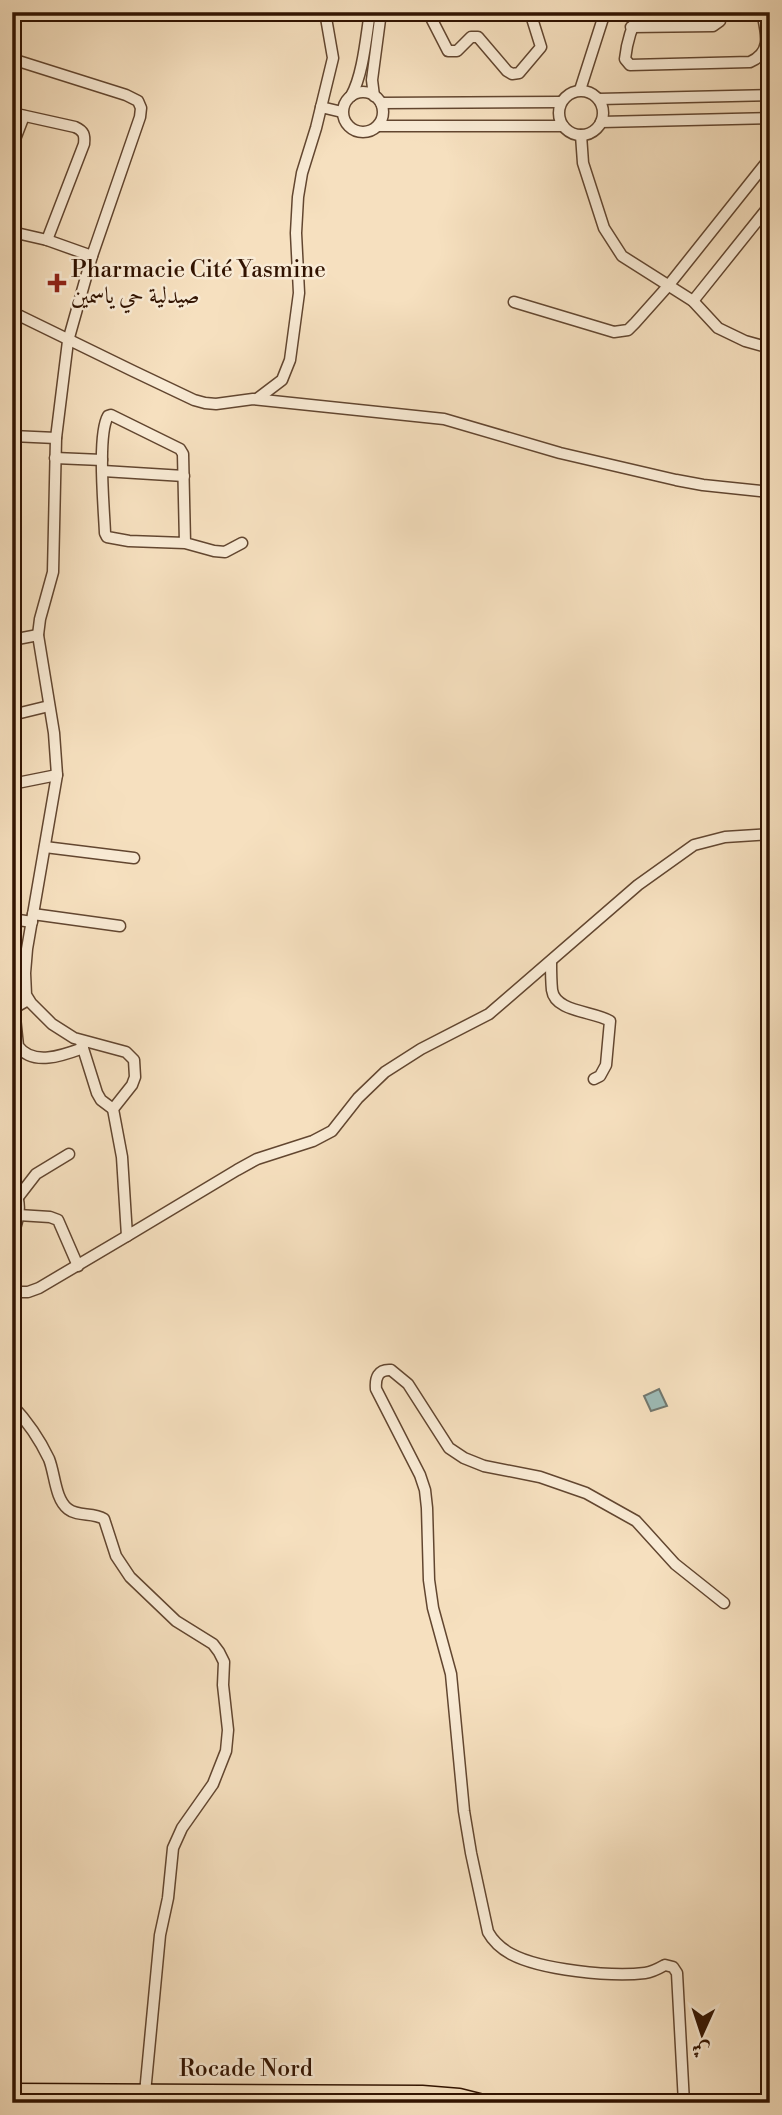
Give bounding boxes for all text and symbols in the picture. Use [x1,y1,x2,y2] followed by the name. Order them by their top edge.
[71,256,326,314] place label: Pharmacie Cité Yasmine صيدلية حي ياسمين
[49,275,65,291] marker: Pharmacie Cité Yasmine صيدلية حي ياسمين
[666,2000,736,2070] north arrow
[691,2038,711,2062] text: ش
[179,2055,313,2083] street label: Rocade Nord

